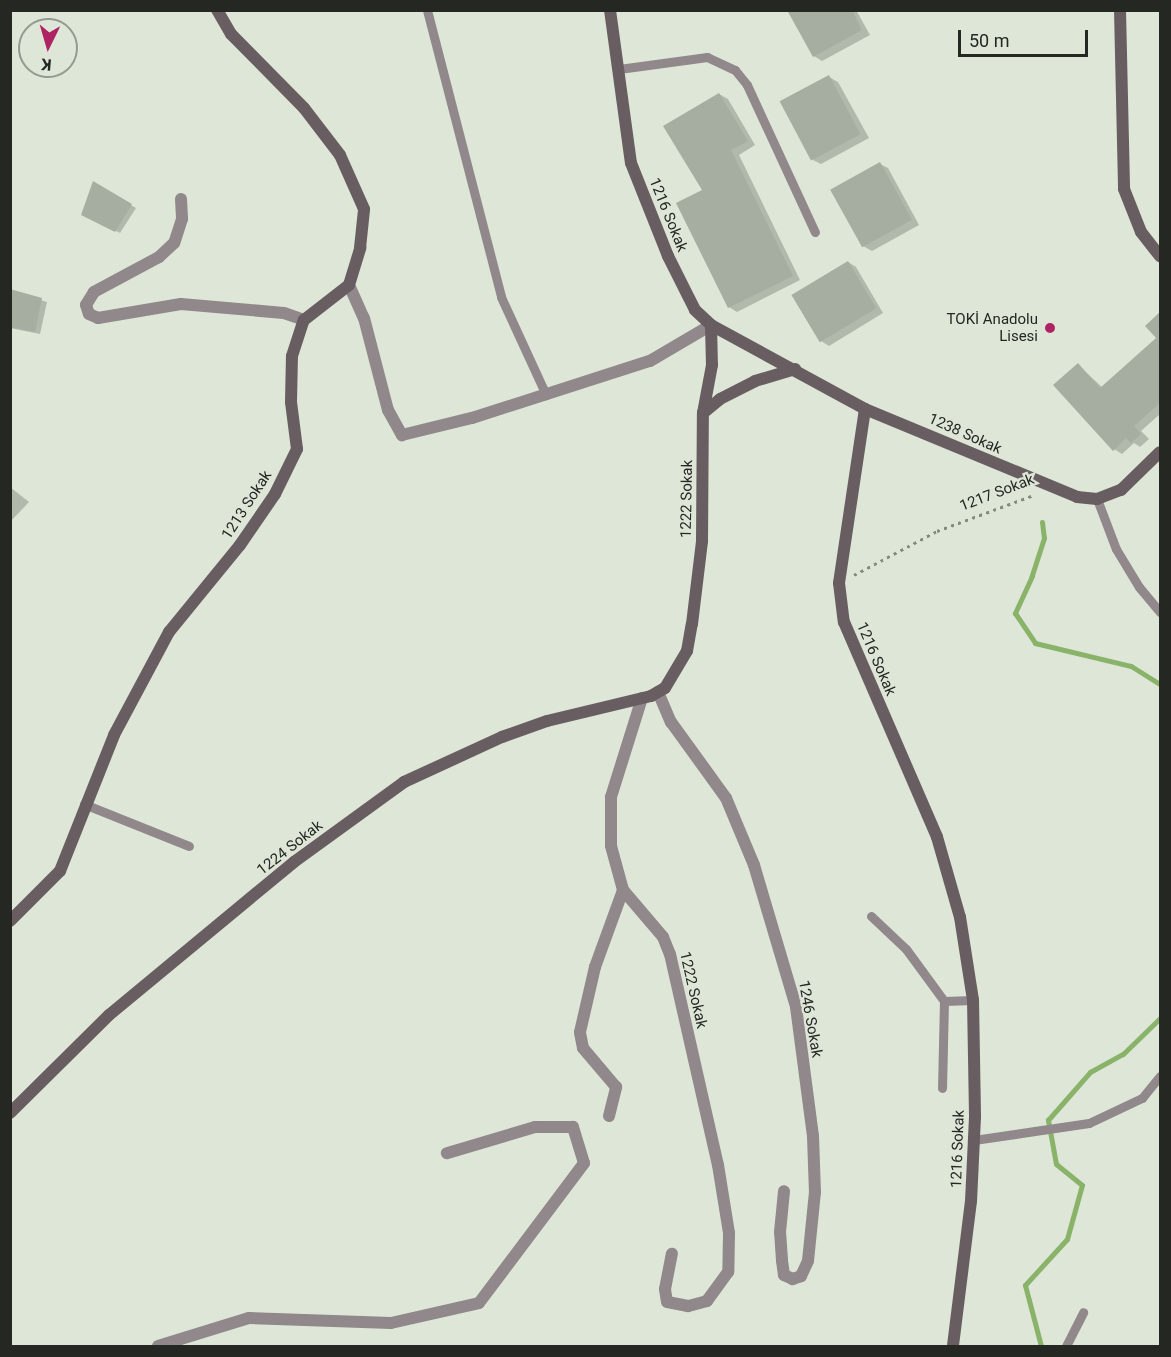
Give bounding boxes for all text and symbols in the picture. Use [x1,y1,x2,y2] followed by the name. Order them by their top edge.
[18,18,78,78] north arrow
[961,18,1092,56] scale bar
[969,30,1009,51] text: 50 m
[41,55,52,74] text: K
[645,175,691,255] street label: 1216 Sokak
[947,310,1038,345] place label: TOKİ Anadolu Lisesi
[1043,321,1057,335] marker: TOKİ Anadolu Lisesi
[926,410,1004,458] street label: 1238 Sokak
[677,460,697,538] street label: 1222 Sokak
[218,467,276,543] street label: 1213 Sokak
[957,471,1037,515] street label: 1217 Sokak
[852,619,900,699] street label: 1216 Sokak
[254,817,326,879] street label: 1224 Sokak
[675,950,711,1030] street label: 1222 Sokak
[794,979,826,1059] street label: 1246 Sokak
[948,1110,968,1188] street label: 1216 Sokak

